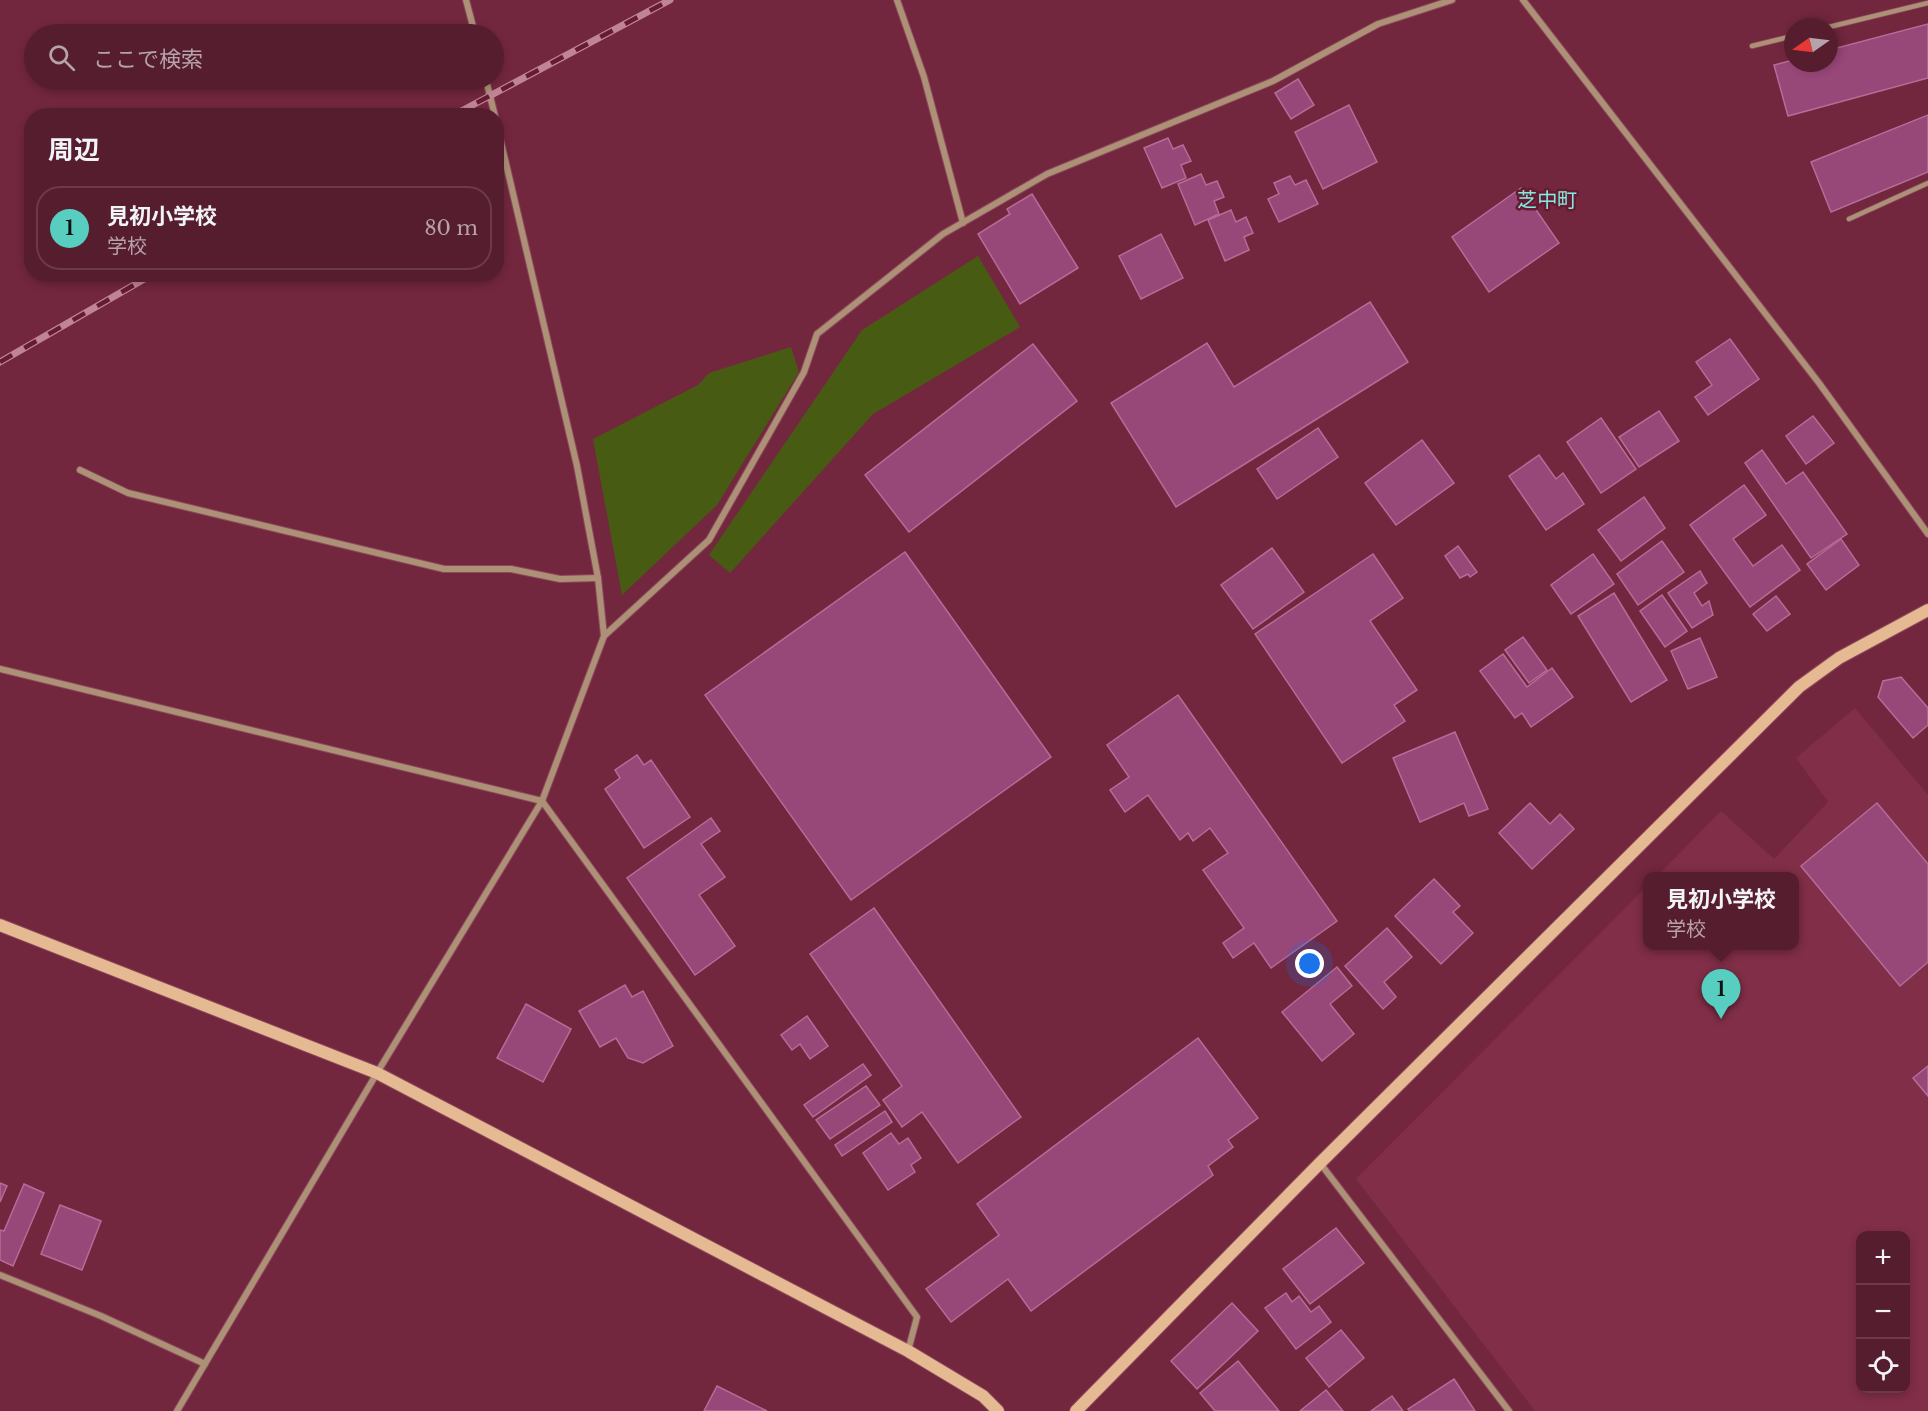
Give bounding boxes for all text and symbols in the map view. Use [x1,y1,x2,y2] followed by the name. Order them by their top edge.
[1784,18,1838,72] north arrow
[24,24,504,90] search box
[45,41,78,74] icon: search
[93,46,203,73] text: ここで検索
[48,134,100,166] text: 周辺
[1517,188,1577,212] district label: 芝中町
[107,203,217,230] text: 見初小学校
[65,216,74,240] text: 1
[424,216,478,240] text: 80 m
[107,234,147,258] text: 学校
[1643,872,1799,950] popup
[1666,886,1776,913] text: 見初小学校
[1666,917,1706,941] text: 学校
[1295,949,1324,978] your location
[1702,970,1740,1019] pin: 1
[1856,1231,1910,1393] map controls
[1856,1231,1910,1285] button: +
[1856,1285,1910,1339] button: −
[1856,1339,1910,1393] button: locate

